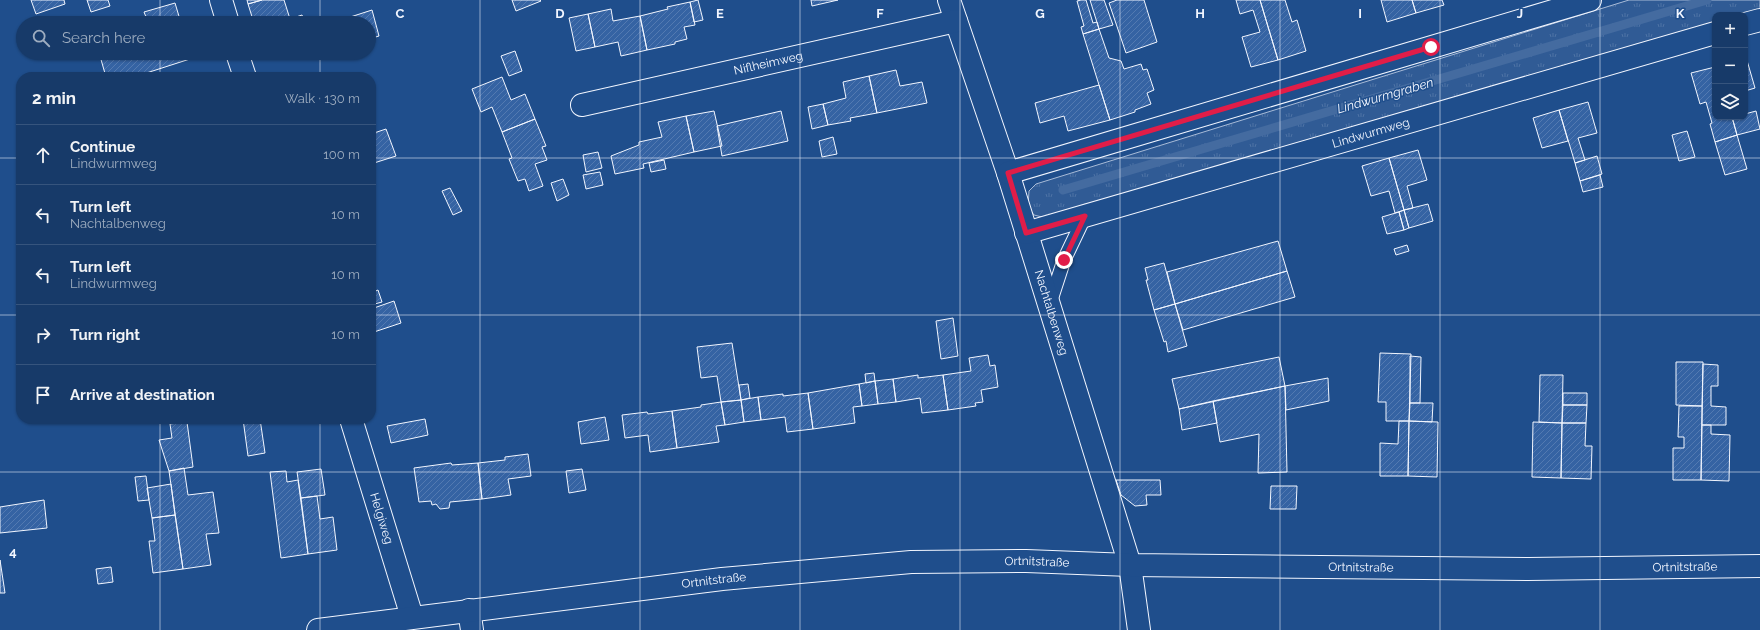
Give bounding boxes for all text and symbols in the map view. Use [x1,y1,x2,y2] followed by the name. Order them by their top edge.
[396,6,405,21] text: C
[555,6,565,21] text: D
[716,6,724,21] text: E
[876,6,884,21] text: F
[1035,6,1045,21] text: G
[1195,6,1205,21] text: H
[1358,6,1362,21] text: I
[1517,6,1523,21] text: J
[1676,6,1685,21] text: K
[1712,12,1748,120] map controls
[1712,12,1748,48] button: +
[16,16,376,60] search box
[30,27,52,49] icon: search
[62,29,145,47] text: Search here
[1422,38,1440,56] route start
[1712,48,1748,84] button: −
[732,49,804,78] street label: Niflheimweg
[1335,75,1435,116] water label: Lindwurmgraben
[1712,84,1748,120] button: layers
[32,88,76,108] text: 2 min
[285,91,360,106] text: Walk · 130 m
[1330,115,1411,151] street label: Lindwurmweg
[70,138,135,156] text: Continue
[32,144,54,166] icon: ahead
[323,147,360,162] text: 100 m
[70,156,157,171] text: Lindwurmweg
[70,198,131,216] text: Turn left
[32,204,54,226] icon: left
[331,207,360,222] text: 10 m
[70,216,166,231] text: Nachtalbenweg
[1055,251,1073,269] route end
[70,258,131,276] text: Turn left
[32,264,54,286] icon: left
[331,267,360,282] text: 10 m
[1032,268,1071,357] street label: Nachtalbenweg
[70,276,157,291] text: Lindwurmweg
[32,324,54,346] icon: right
[70,326,140,344] text: Turn right
[331,327,360,342] text: 10 m
[32,384,54,406] icon: arrive
[70,386,215,404] text: Arrive at destination
[367,491,396,546] street label: Helgiweg
[9,544,17,559] text: 4
[1004,554,1070,570] street label: Ortnitstraße
[1328,560,1394,575] street label: Ortnitstraße
[1652,560,1718,574] street label: Ortnitstraße
[681,570,747,591] street label: Ortnitstraße

